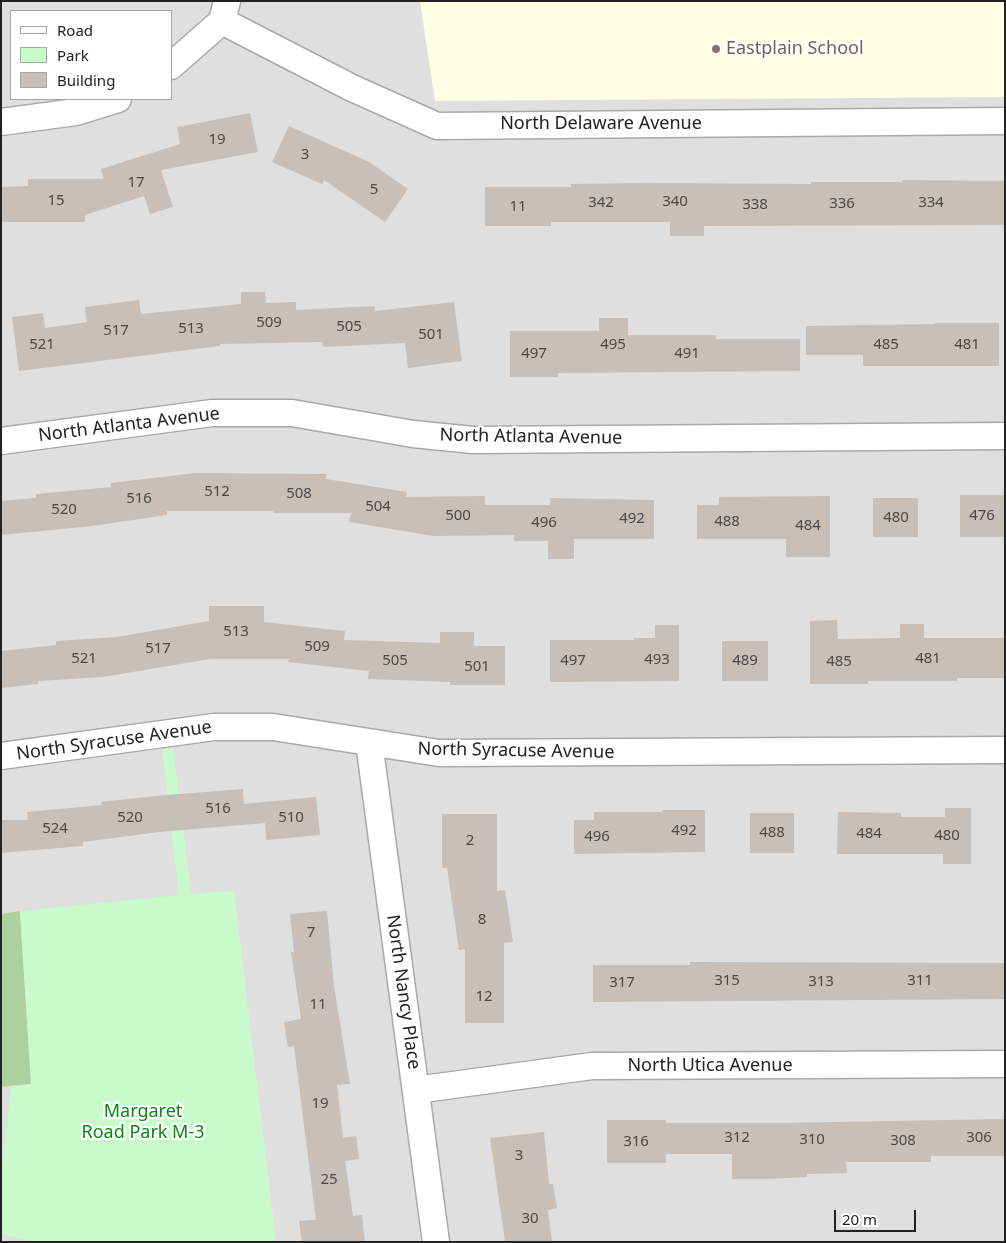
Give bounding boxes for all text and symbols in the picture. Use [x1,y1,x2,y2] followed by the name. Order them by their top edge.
[10,10,172,100] legend
[57,20,93,40] text: Road
[726,38,864,60] place label: Eastplain School
[710,43,722,55] marker: Eastplain School
[57,45,89,65] text: Park
[57,70,115,90] text: Building
[500,113,702,135] street label: North Delaware Avenue
[208,131,226,149] house number: 19
[301,146,309,164] house number: 3
[127,174,145,192] house number: 17
[370,181,378,199] house number: 5
[47,192,65,210] house number: 15
[662,193,688,211] house number: 340
[588,194,614,212] house number: 342
[918,194,944,212] house number: 334
[829,195,855,213] house number: 336
[742,196,768,214] house number: 338
[509,198,527,216] house number: 11
[256,314,282,332] house number: 509
[336,318,362,336] house number: 505
[178,320,204,338] house number: 513
[103,322,129,340] house number: 517
[418,326,444,344] house number: 501
[29,336,55,354] house number: 521
[600,336,626,354] house number: 495
[873,336,899,354] house number: 485
[954,336,980,354] house number: 481
[521,345,547,363] house number: 497
[674,345,700,363] house number: 491
[37,403,221,447] street label: North Atlanta Avenue
[440,425,622,449] street label: North Atlanta Avenue
[204,483,230,501] house number: 512
[286,485,312,503] house number: 508
[126,490,152,508] house number: 516
[365,498,391,516] house number: 504
[51,501,77,519] house number: 520
[445,507,471,525] house number: 500
[969,507,995,525] house number: 476
[883,509,909,527] house number: 480
[619,510,645,528] house number: 492
[714,513,740,531] house number: 488
[531,514,557,532] house number: 496
[795,517,821,535] house number: 484
[223,623,249,641] house number: 513
[304,638,330,656] house number: 509
[145,640,171,658] house number: 517
[71,650,97,668] house number: 521
[915,650,941,668] house number: 481
[644,651,670,669] house number: 493
[382,652,408,670] house number: 505
[560,652,586,670] house number: 497
[732,652,758,670] house number: 489
[826,653,852,671] house number: 485
[464,658,490,676] house number: 501
[15,717,213,765] street label: North Syracuse Avenue
[417,738,615,764] street label: North Syracuse Avenue
[205,800,231,818] house number: 516
[117,809,143,827] house number: 520
[278,809,304,827] house number: 510
[42,820,68,838] house number: 524
[671,822,697,840] house number: 492
[759,824,785,842] house number: 488
[856,825,882,843] house number: 484
[934,827,960,845] house number: 480
[584,828,610,846] house number: 496
[466,832,474,850] house number: 2
[478,911,486,929] house number: 8
[381,913,425,1071] street label: North Nancy Place
[307,924,315,942] house number: 7
[714,972,740,990] house number: 315
[907,972,933,990] house number: 311
[808,973,834,991] house number: 313
[609,974,635,992] house number: 317
[475,988,493,1006] house number: 12
[309,996,327,1014] house number: 11
[627,1055,793,1077] street label: North Utica Avenue
[311,1095,329,1113] house number: 19
[81,1101,205,1144] park label: Margaret Road Park M-3
[724,1129,750,1147] house number: 312
[966,1129,992,1147] house number: 306
[799,1131,825,1149] house number: 310
[890,1132,916,1150] house number: 308
[623,1133,649,1151] house number: 316
[515,1147,523,1165] house number: 3
[320,1171,338,1189] house number: 25
[836,1200,918,1232] scale bar
[842,1209,877,1229] text: 20 m
[521,1210,539,1228] house number: 30

